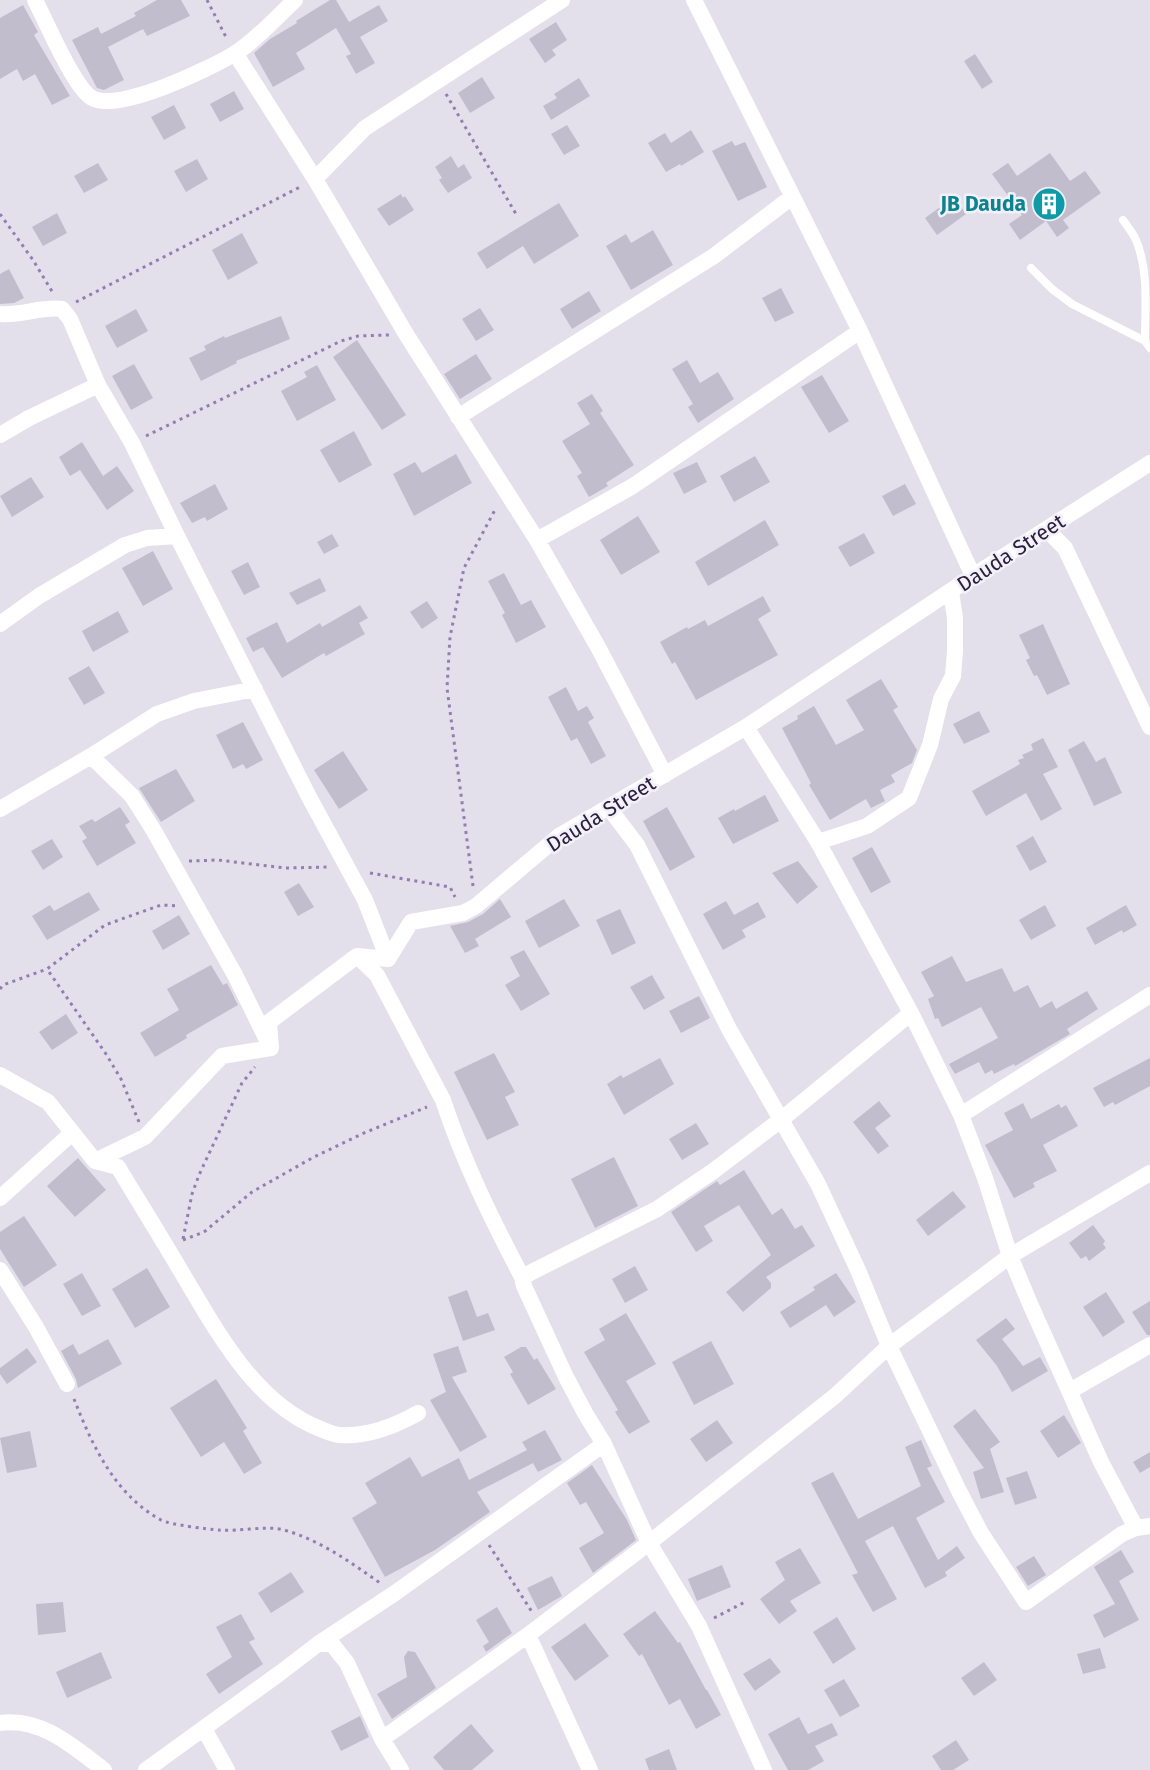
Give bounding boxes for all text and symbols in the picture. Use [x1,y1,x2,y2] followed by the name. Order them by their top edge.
[1031,186,1067,222] building icon: JB Dauda
[939,191,1026,217] place label: JB Dauda
[952,508,1070,598] street label: Dauda Street
[542,770,661,858] street label: Dauda Street

